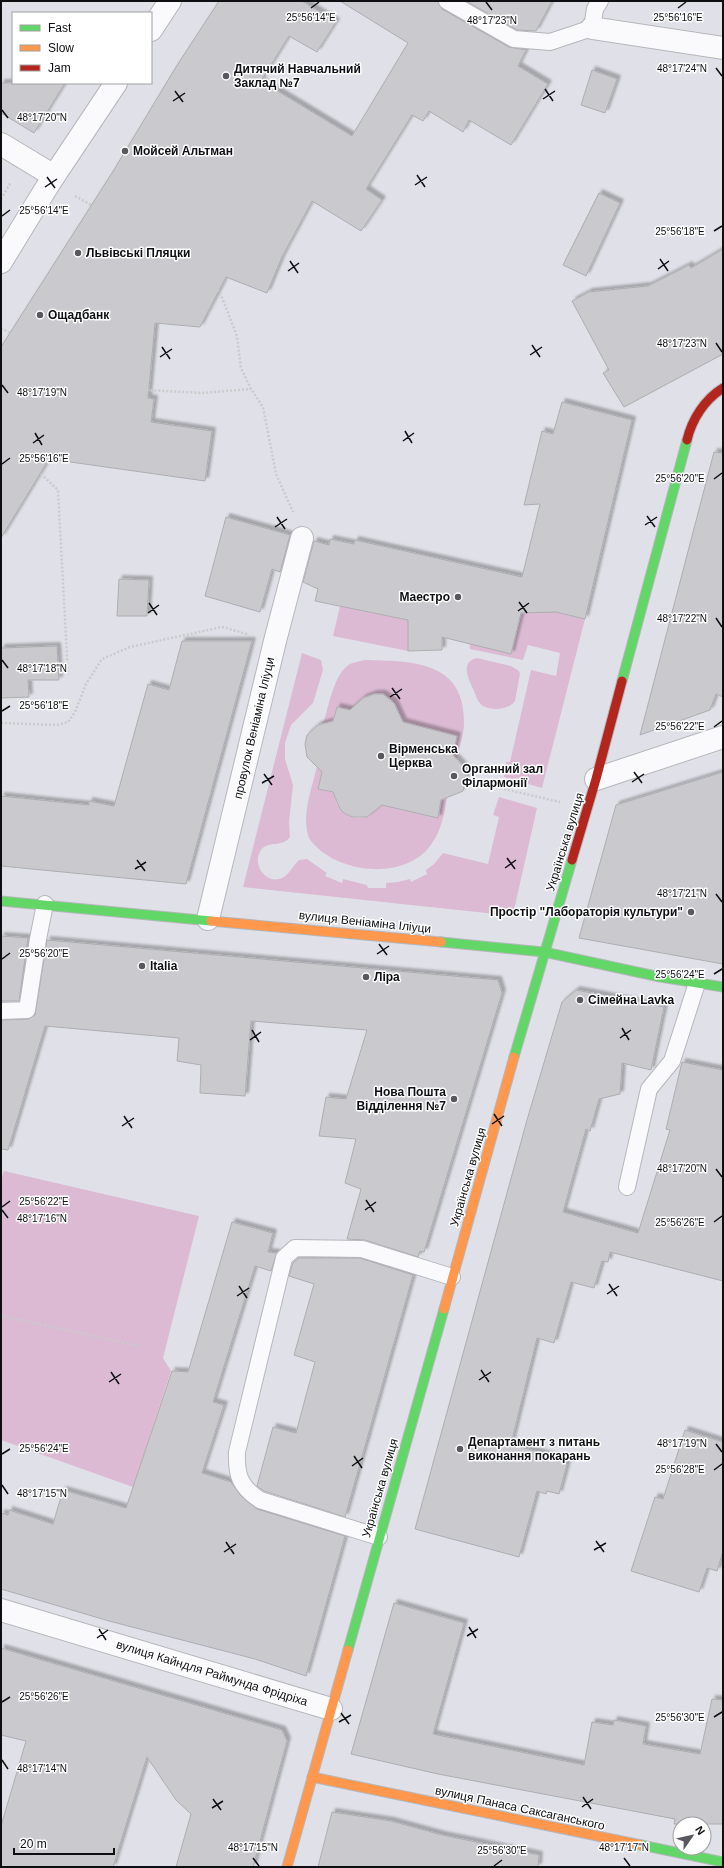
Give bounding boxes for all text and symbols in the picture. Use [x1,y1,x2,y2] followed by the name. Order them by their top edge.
[12,12,152,84] legend
[286,12,336,23] text: 25°56'14"E
[653,12,703,23] text: 25°56'16"E
[467,15,517,26] text: 48°17'23"N
[48,21,72,35] text: Fast
[48,41,74,55] text: Slow
[48,61,71,75] text: Jam
[234,62,361,90] place label: Дитячий Навчальний Заклад №7
[657,63,707,74] text: 48°17'24"N
[221,71,231,81] marker: Дитячий Навчальний Заклад №7
[17,112,67,123] text: 48°17'20"N
[133,144,233,158] place label: Мойсей Альтман
[120,146,130,156] marker: Мойсей Альтман
[19,205,69,216] text: 25°56'14"E
[655,226,705,237] text: 25°56'18"E
[86,246,190,260] place label: Львівські Пляцки
[73,248,83,258] marker: Львівські Пляцки
[48,308,110,322] place label: Ощадбанк
[35,310,45,320] marker: Ощадбанк
[657,338,707,349] text: 48°17'23"N
[17,387,67,398] text: 48°17'19"N
[19,453,69,464] text: 25°56'16"E
[655,473,705,484] text: 25°56'20"E
[399,590,450,604] place label: Маестро
[453,592,463,602] marker: Маестро
[657,613,707,624] text: 48°17'22"N
[231,656,277,800] street label: провулок Веніаміна Іліуци
[17,663,67,674] text: 48°17'18"N
[19,700,69,711] text: 25°56'18"E
[655,721,705,732] text: 25°56'22"E
[389,742,458,770] place label: Вірменська Церква
[376,751,386,761] marker: Вірменська Церква
[462,762,543,790] place label: Органний зал Філармонії
[449,771,459,781] marker: Органний зал Філармонії
[543,791,587,893] street label: Українська вулиця
[657,888,707,899] text: 48°17'21"N
[490,905,683,919] place label: Простір "Лабораторія культури"
[686,907,696,917] marker: Простір "Лабораторія культури"
[298,908,432,936] street label: вулиця Веніаміна Іліуци
[19,948,69,959] text: 25°56'20"E
[150,959,178,973] place label: Italia
[137,961,147,971] marker: Italia
[655,969,705,980] text: 25°56'24"E
[374,970,400,984] place label: Ліра
[361,972,371,982] marker: Ліра
[588,993,675,1007] place label: Сімейна Lavka
[575,995,585,1005] marker: Сімейна Lavka
[356,1085,446,1113] place label: Нова Пошта Відділення №7
[449,1094,459,1104] marker: Нова Пошта Відділення №7
[447,1126,489,1228] street label: Українська вулиця
[657,1163,707,1174] text: 48°17'20"N
[19,1196,69,1207] text: 25°56'22"E
[17,1213,67,1224] text: 48°17'16"N
[655,1217,705,1228] text: 25°56'26"E
[468,1435,600,1463] place label: Департамент з питань виконання покарань
[359,1437,401,1539] street label: Українська вулиця
[657,1438,707,1449] text: 48°17'19"N
[19,1443,69,1454] text: 25°56'24"E
[455,1444,465,1454] marker: Департамент з питань виконання покарань
[655,1464,705,1475] text: 25°56'28"E
[17,1488,67,1499] text: 48°17'15"N
[115,1637,310,1709] street label: вулиця Кайндля Раймунда Фрідріха
[19,1691,69,1702] text: 25°56'26"E
[655,1712,705,1723] text: 25°56'30"E
[17,1763,67,1774] text: 48°17'14"N
[434,1783,606,1833] street label: вулиця Панаса Саксаганського
[672,1816,712,1856] north arrow
[693,1824,708,1837] text: N
[14,1830,114,1856] scale bar
[20,1837,47,1851] text: 20 m
[228,1842,278,1853] text: 48°17'15"N
[599,1842,649,1853] text: 48°17'17"N
[477,1845,527,1856] text: 25°56'30"E

